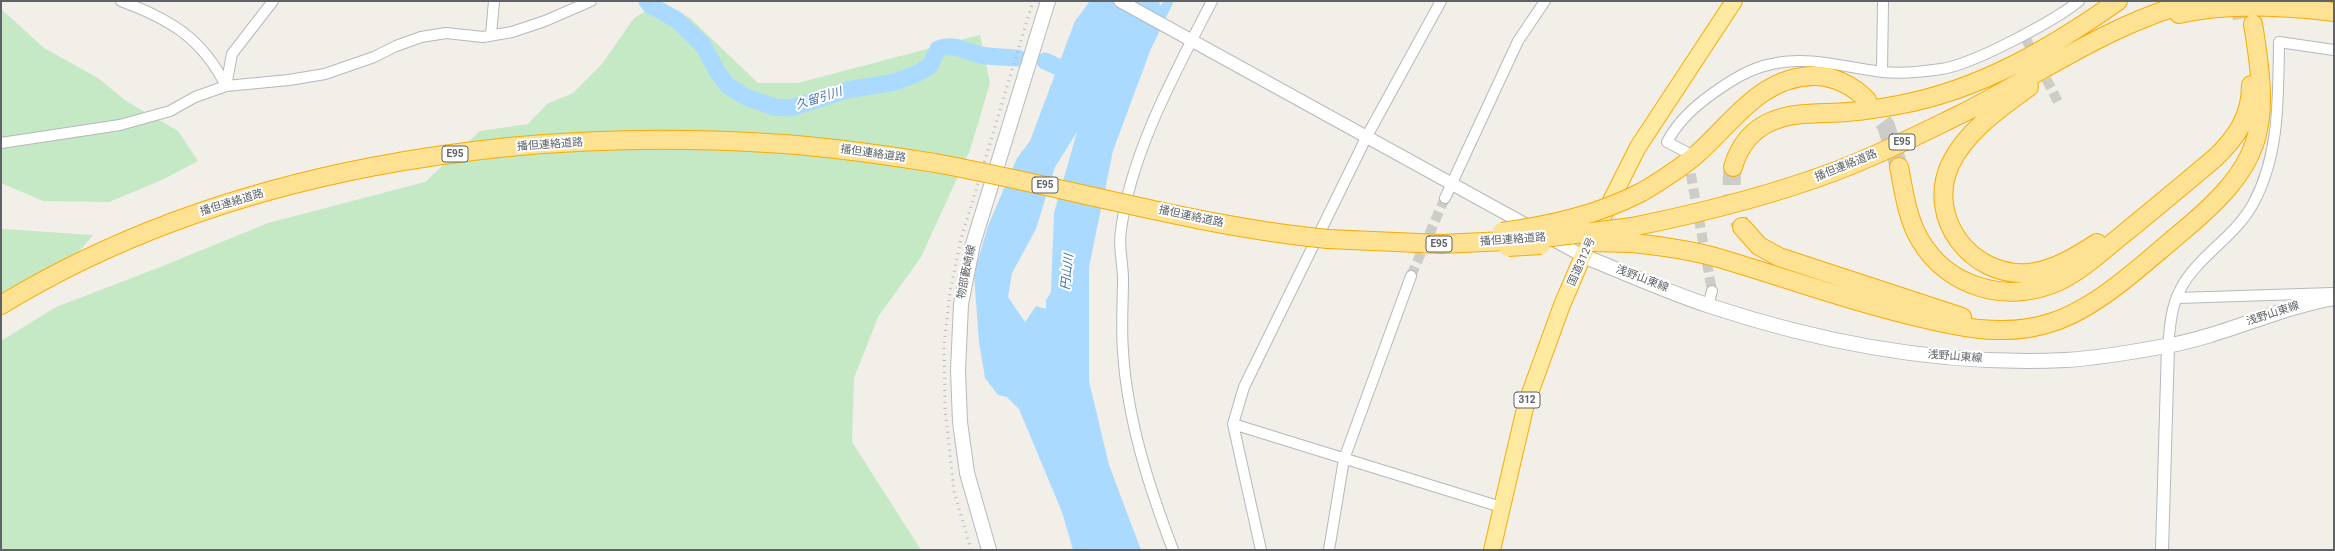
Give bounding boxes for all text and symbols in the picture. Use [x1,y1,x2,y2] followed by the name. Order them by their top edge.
[794,85,844,113] water label: 久留引川
[1889,134,1915,150] road number: E95
[517,136,583,154] street label: 播但連絡道路
[839,143,907,165] street label: 播但連絡道路
[442,146,468,162] road number: E95
[1813,148,1879,184] street label: 播但連絡道路
[1032,177,1058,193] road number: E95
[199,187,265,219] street label: 播但連絡道路
[1157,204,1225,230] street label: 播但連絡道路
[1480,231,1546,249] street label: 播但連絡道路
[1426,236,1452,252] road number: E95
[1565,236,1599,288] street label: 国道312号
[955,244,979,300] street label: 物部藪崎線
[1059,253,1077,291] water label: 円山川
[1614,263,1670,295] street label: 浅野山東線
[2245,299,2301,329] street label: 浅野山東線
[1927,348,1983,366] street label: 浅野山東線
[1514,392,1540,408] road number: 312

